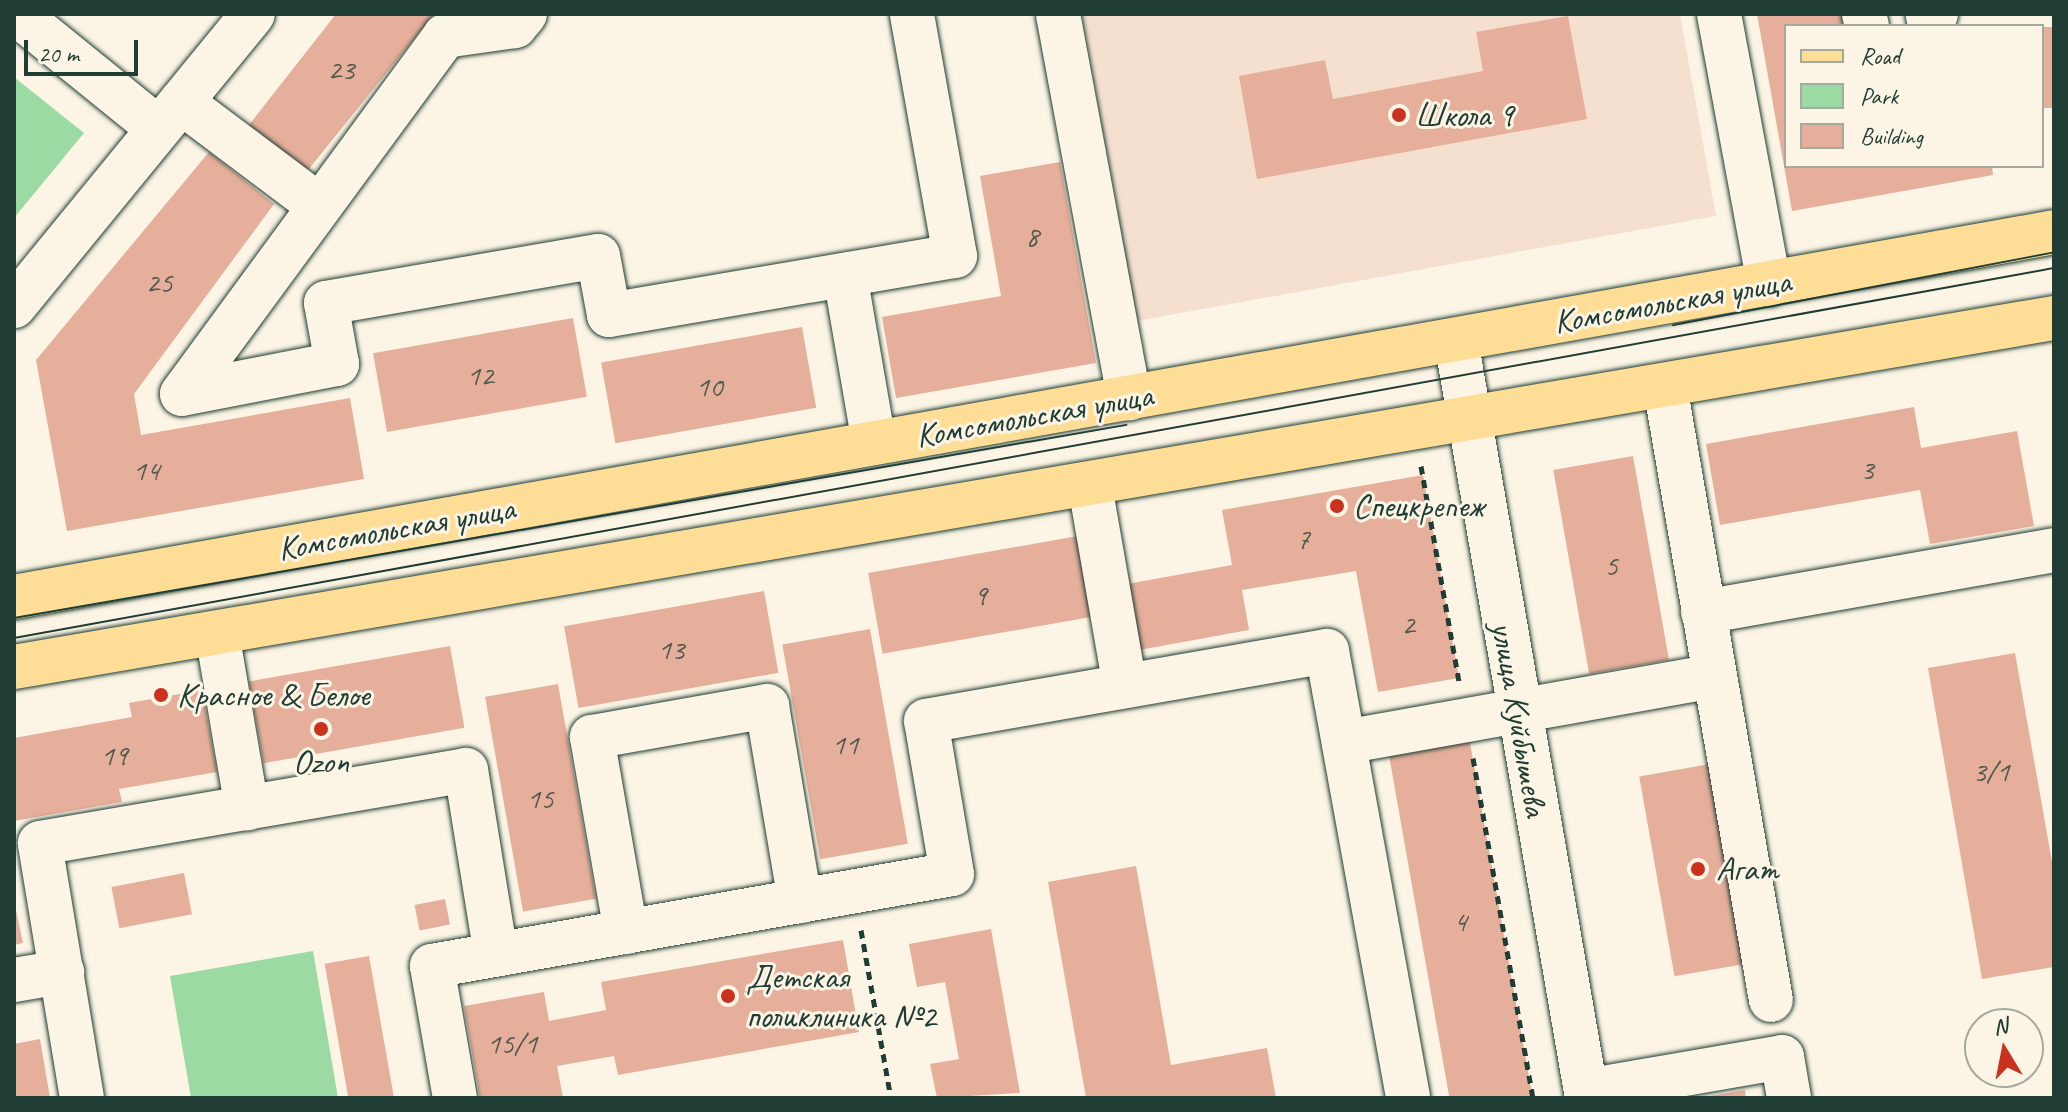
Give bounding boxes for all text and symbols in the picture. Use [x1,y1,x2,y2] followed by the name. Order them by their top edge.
[28,24,142,74] scale bar
[1784,24,2044,168] legend
[38,39,79,69] text: 20 m
[1860,41,1900,71] text: Road
[328,51,354,87] house number: 23
[1860,81,1898,111] text: Park
[1415,95,1514,135] place label: Школа 9
[1390,106,1408,124] marker: Школа 9
[1860,121,1923,151] text: Building
[1025,218,1039,254] house number: 8
[1549,260,1795,342] street label: Комсомольская улица
[146,264,172,300] house number: 25
[467,357,493,393] house number: 12
[696,368,722,404] house number: 10
[911,374,1157,456] street label: Комсомольская улица
[1860,451,1874,487] house number: 3
[133,452,159,488] house number: 14
[1353,486,1483,526] place label: Спецкрепеж
[273,487,519,569] street label: Комсомольская улица
[1328,497,1346,515] marker: Спецкрепеж
[1296,520,1310,556] house number: 7
[1604,547,1618,583] house number: 5
[973,577,987,613] house number: 9
[1401,606,1415,642] house number: 2
[1483,619,1557,819] street label: улица Куйбышева
[658,631,684,667] house number: 13
[177,675,369,715] place label: Красное & Белое
[152,686,170,704] marker: Красное & Белое
[312,720,330,738] marker: Ozon
[832,726,858,762] house number: 11
[101,737,127,773] house number: 19
[293,742,349,782] place label: Ozon
[1973,753,2009,789] house number: 3/1
[527,780,553,816] house number: 15
[1716,849,1778,889] place label: Агат
[1687,858,1709,880] marker: Агат
[1453,903,1467,939] house number: 4
[746,956,936,1036] place label: Детская поликлиника №2
[717,985,739,1007] marker: Детская поликлиника №2
[1964,1008,2044,1088] north arrow
[1991,1011,2009,1041] text: N
[487,1025,537,1061] house number: 15/1

